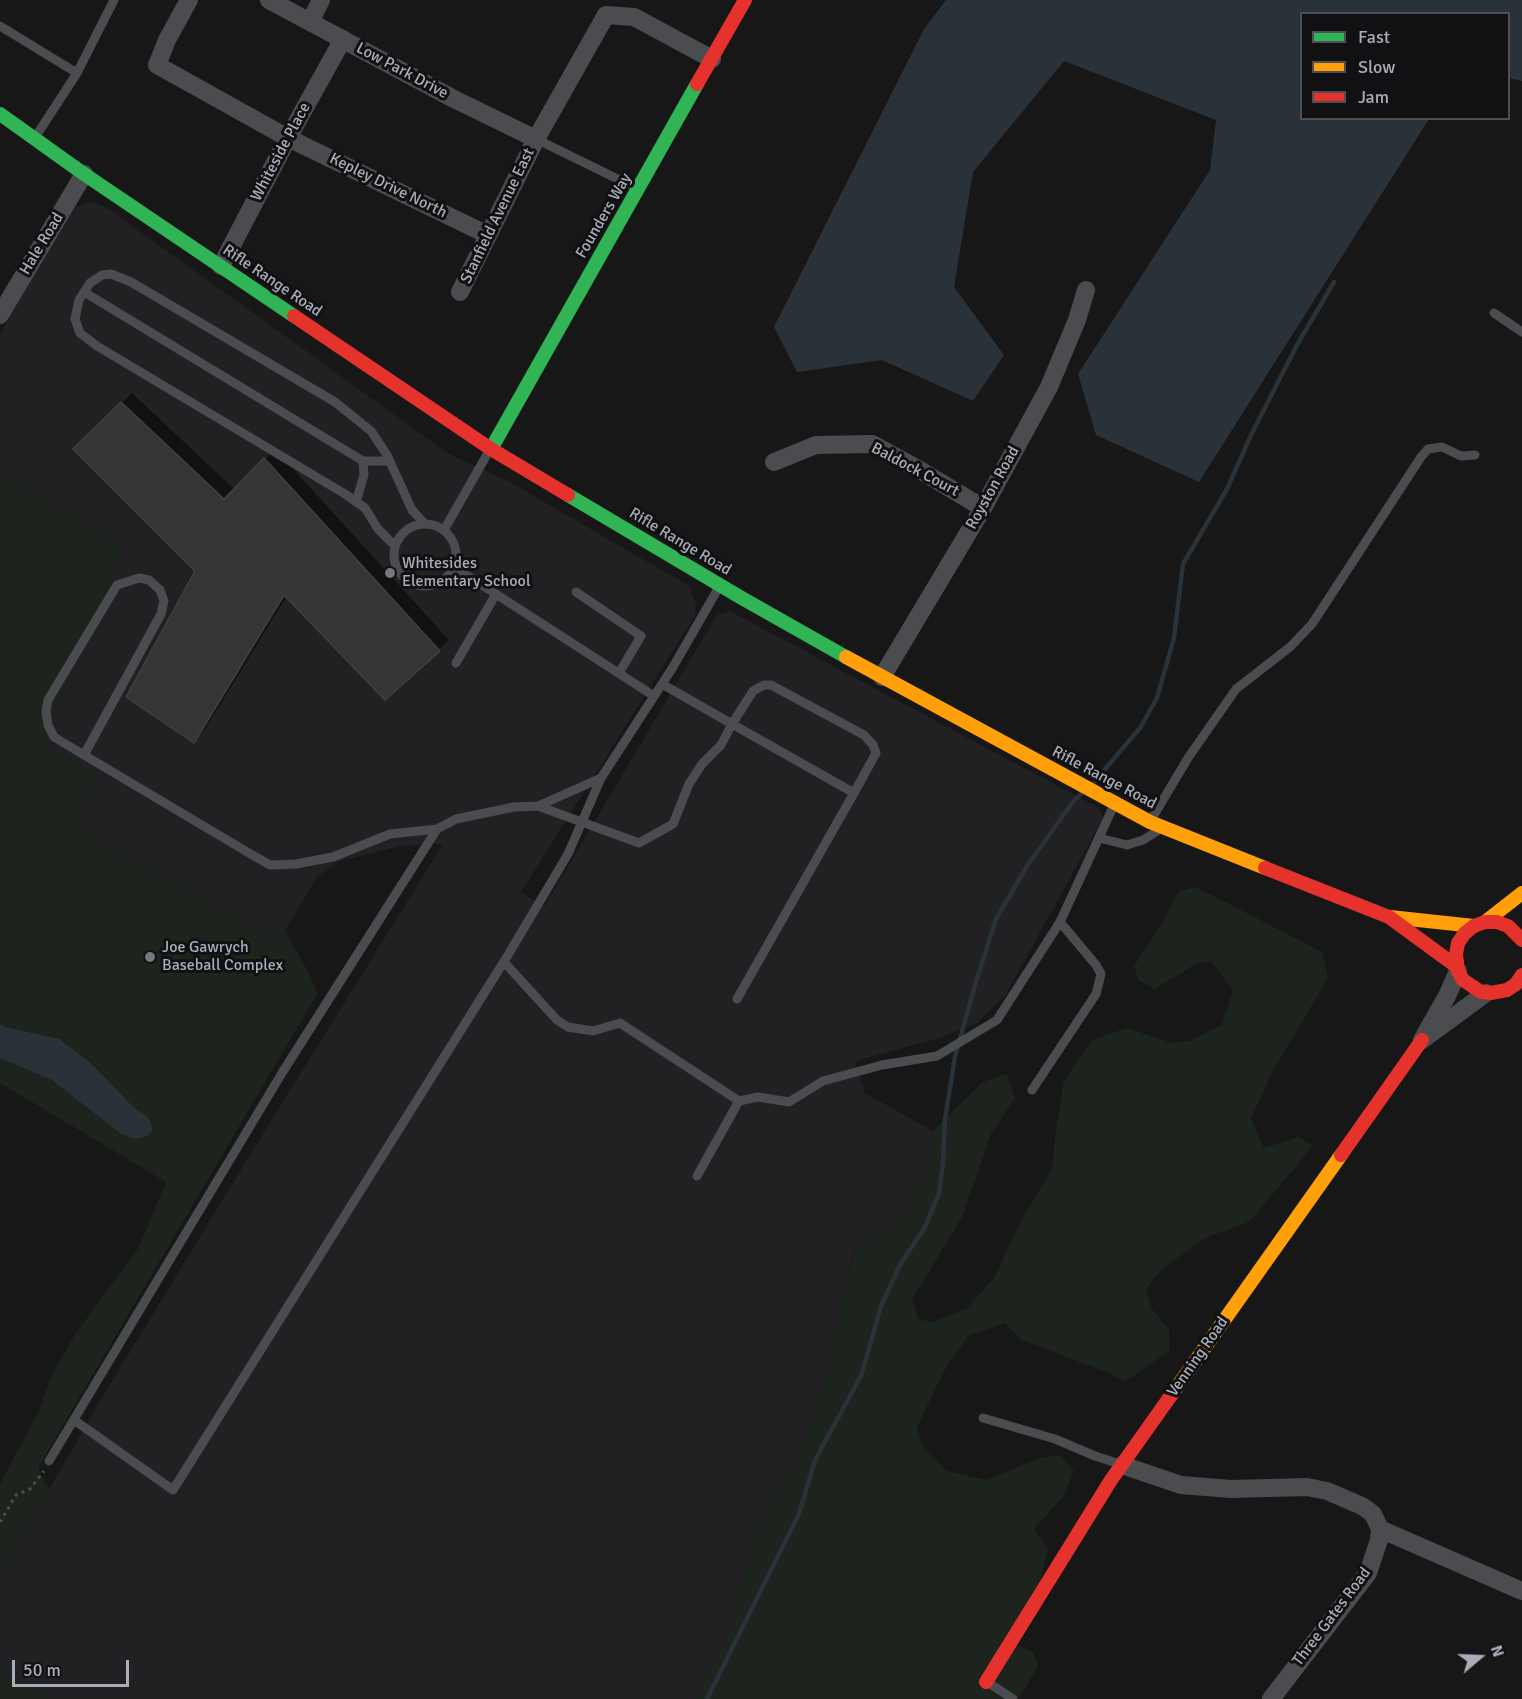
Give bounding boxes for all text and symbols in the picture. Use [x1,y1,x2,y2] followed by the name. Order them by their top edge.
[1300,12,1510,120] legend
[1358,26,1390,48] text: Fast
[353,39,451,103] street label: Low Park Drive
[1358,56,1395,78] text: Slow
[1358,86,1389,108] text: Jam
[247,99,315,205] street label: Whiteside Place
[457,145,539,287] street label: Stanfield Avenue East
[326,149,450,223] street label: Kepley Drive North
[572,170,636,262] street label: Founders Way
[16,209,68,279] street label: Hale Road
[219,241,325,321] street label: Rifle Range Road
[868,439,962,501] street label: Baldock Court
[962,443,1024,533] street label: Royston Road
[625,504,735,580] street label: Rifle Range Road
[402,554,531,592] place label: Whitesides Elementary School
[383,566,397,580] marker: Whitesides Elementary School
[1048,742,1160,814] street label: Rifle Range Road
[162,938,283,976] place label: Joe Gawrych Baseball Complex
[143,950,157,964] marker: Joe Gawrych Baseball Complex
[1163,1313,1233,1401] street label: Venning Road
[1289,1564,1375,1670] street label: Three Gates Road
[1450,1627,1510,1687] north arrow
[1486,1643,1508,1660] text: N
[15,1648,132,1686] scale bar
[23,1659,61,1681] text: 50 m

